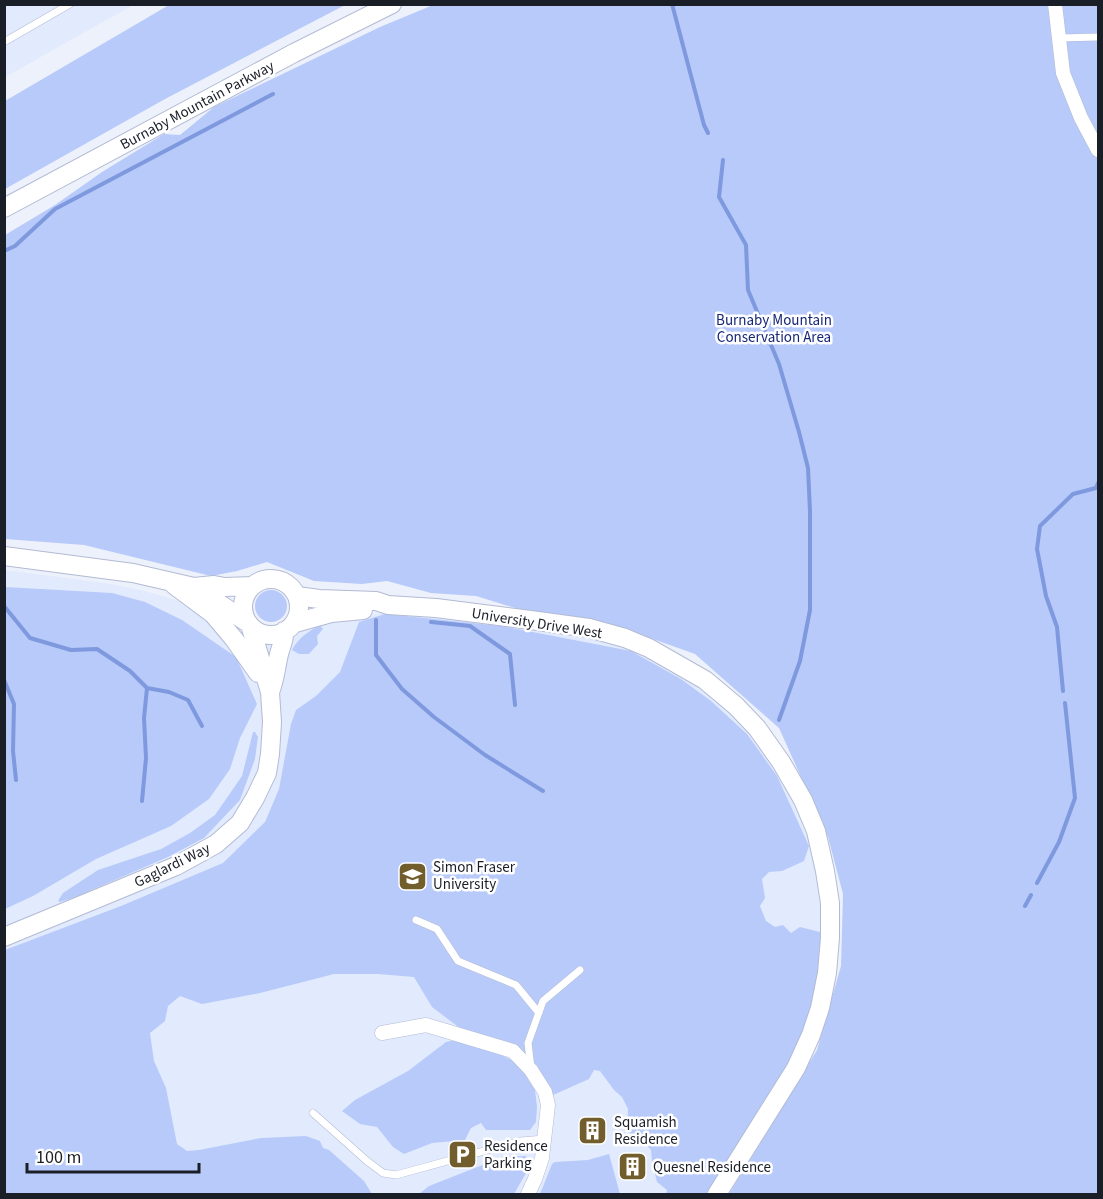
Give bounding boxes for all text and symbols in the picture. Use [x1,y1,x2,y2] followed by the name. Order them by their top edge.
[116,56,278,155] street label: Burnaby Mountain Parkway
[716,310,832,348] park label: Burnaby Mountain Conservation Area
[470,603,604,644] street label: University Drive West
[131,838,214,893] street label: Gaglardi Way
[433,857,516,895] place label: Simon Fraser University
[396,860,428,892] school or university icon: Simon Fraser University
[614,1112,678,1150] place label: Squamish Residence
[577,1115,609,1147] building icon: Squamish Residence
[27,1136,200,1174] scale bar
[484,1136,548,1174] place label: Residence Parking
[447,1139,479,1171] parking icon: Residence Parking
[36,1145,81,1170] text: 100 m
[616,1151,648,1183] building icon: Quesnel Residence
[653,1157,771,1178] place label: Quesnel Residence

